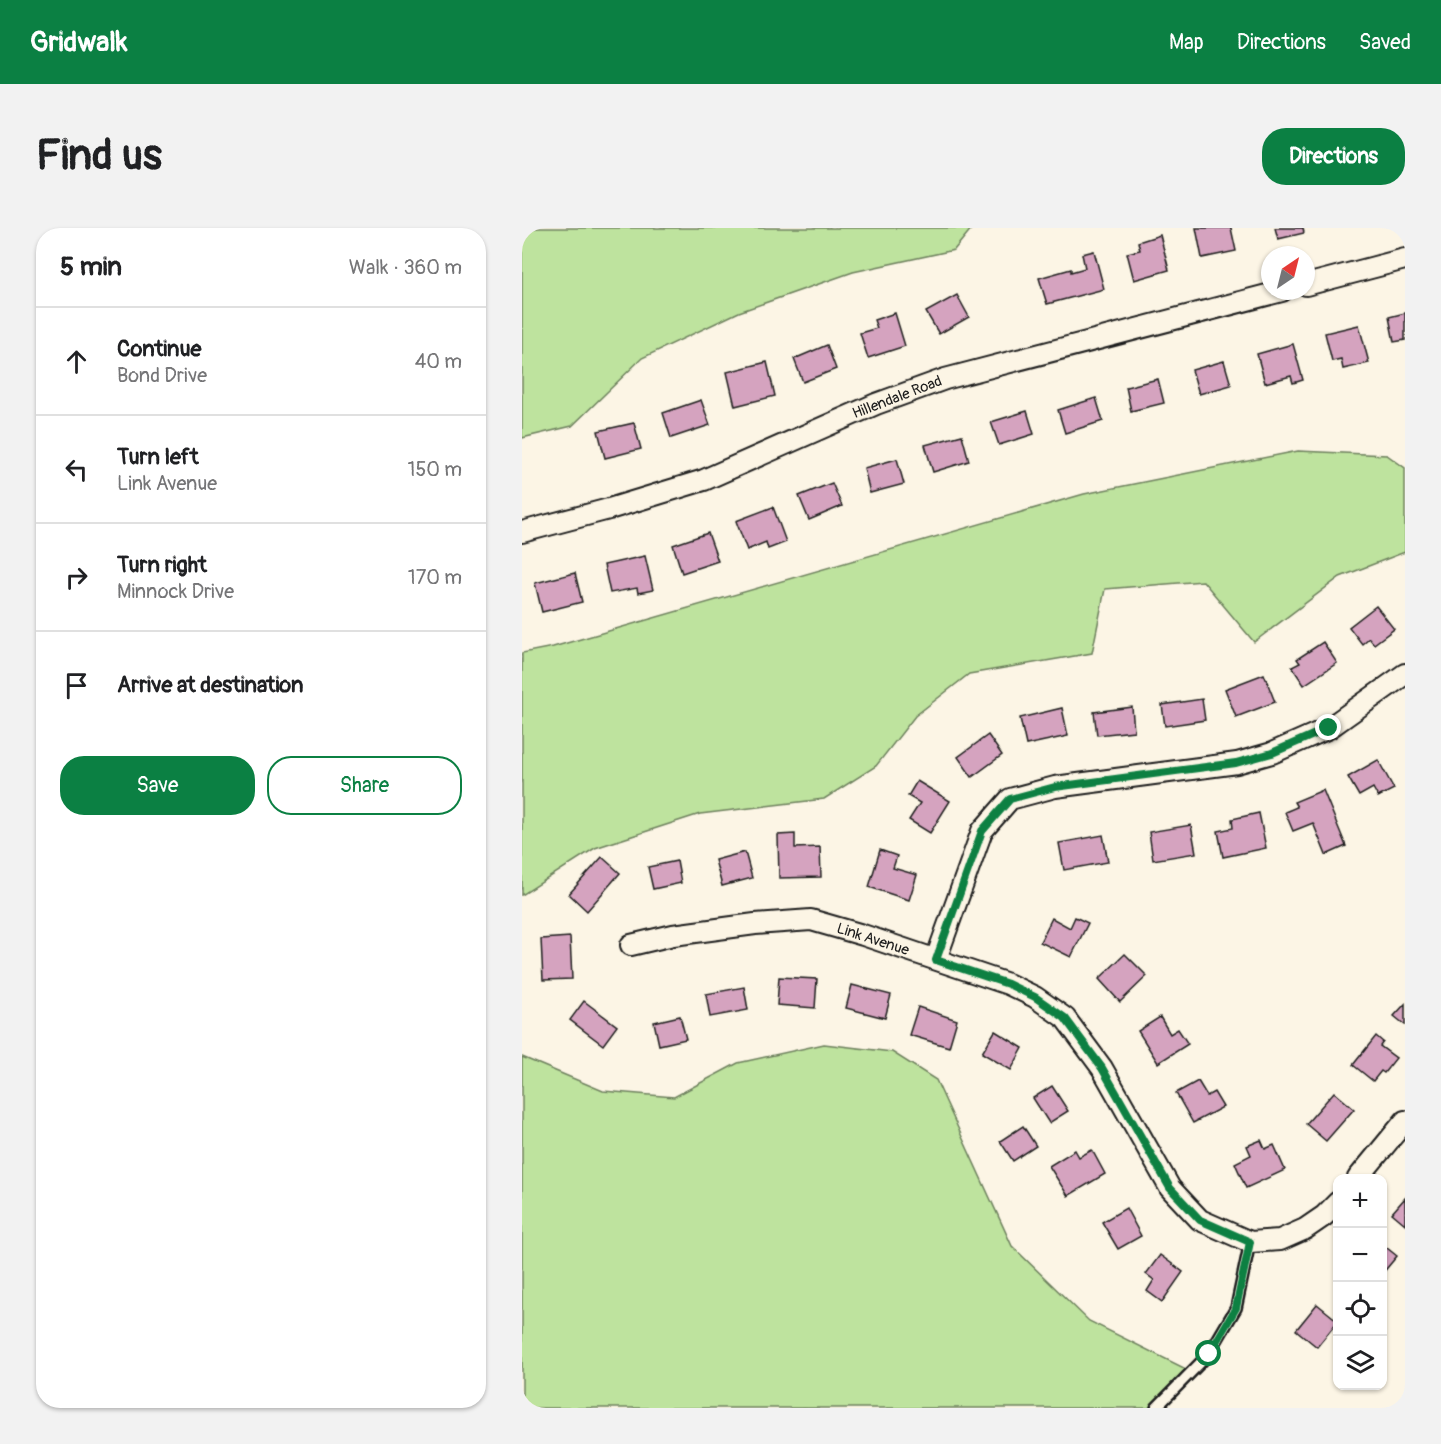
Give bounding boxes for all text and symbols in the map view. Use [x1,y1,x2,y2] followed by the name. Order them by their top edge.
[30,25,128,60] text: Gridwalk
[1169,29,1204,56] text: Map
[1237,29,1326,56] text: Directions
[1359,29,1411,56] text: Saved
[1262,128,1405,185] button: Directions
[36,130,162,182] text: Find us
[1261,246,1315,300] north arrow
[60,251,122,283] text: 5 min
[349,255,462,280] text: Walk · 360 m
[117,335,201,363] text: Continue
[60,345,93,378] icon: ahead
[415,349,462,374] text: 40 m
[117,363,207,388] text: Bond Drive
[850,372,945,423] street label: Hillendale Road
[117,443,199,471] text: Turn left
[60,453,93,486] icon: left
[408,457,462,482] text: 150 m
[117,471,217,496] text: Link Avenue
[117,551,207,579] text: Turn right
[60,561,93,594] icon: right
[408,565,462,590] text: 170 m
[117,579,234,604] text: Minnock Drive
[60,669,93,702] icon: arrive
[117,671,303,699] text: Arrive at destination
[1315,714,1341,740] route end
[60,756,255,815] button: Save
[267,756,462,815] button: Share
[834,919,912,960] street label: Link Avenue
[1333,1174,1387,1390] map controls
[1333,1174,1387,1228] button: +
[1333,1228,1387,1282] button: −
[1333,1282,1387,1336] button: locate
[1333,1336,1387,1390] button: layers
[1195,1340,1221,1366] route start

